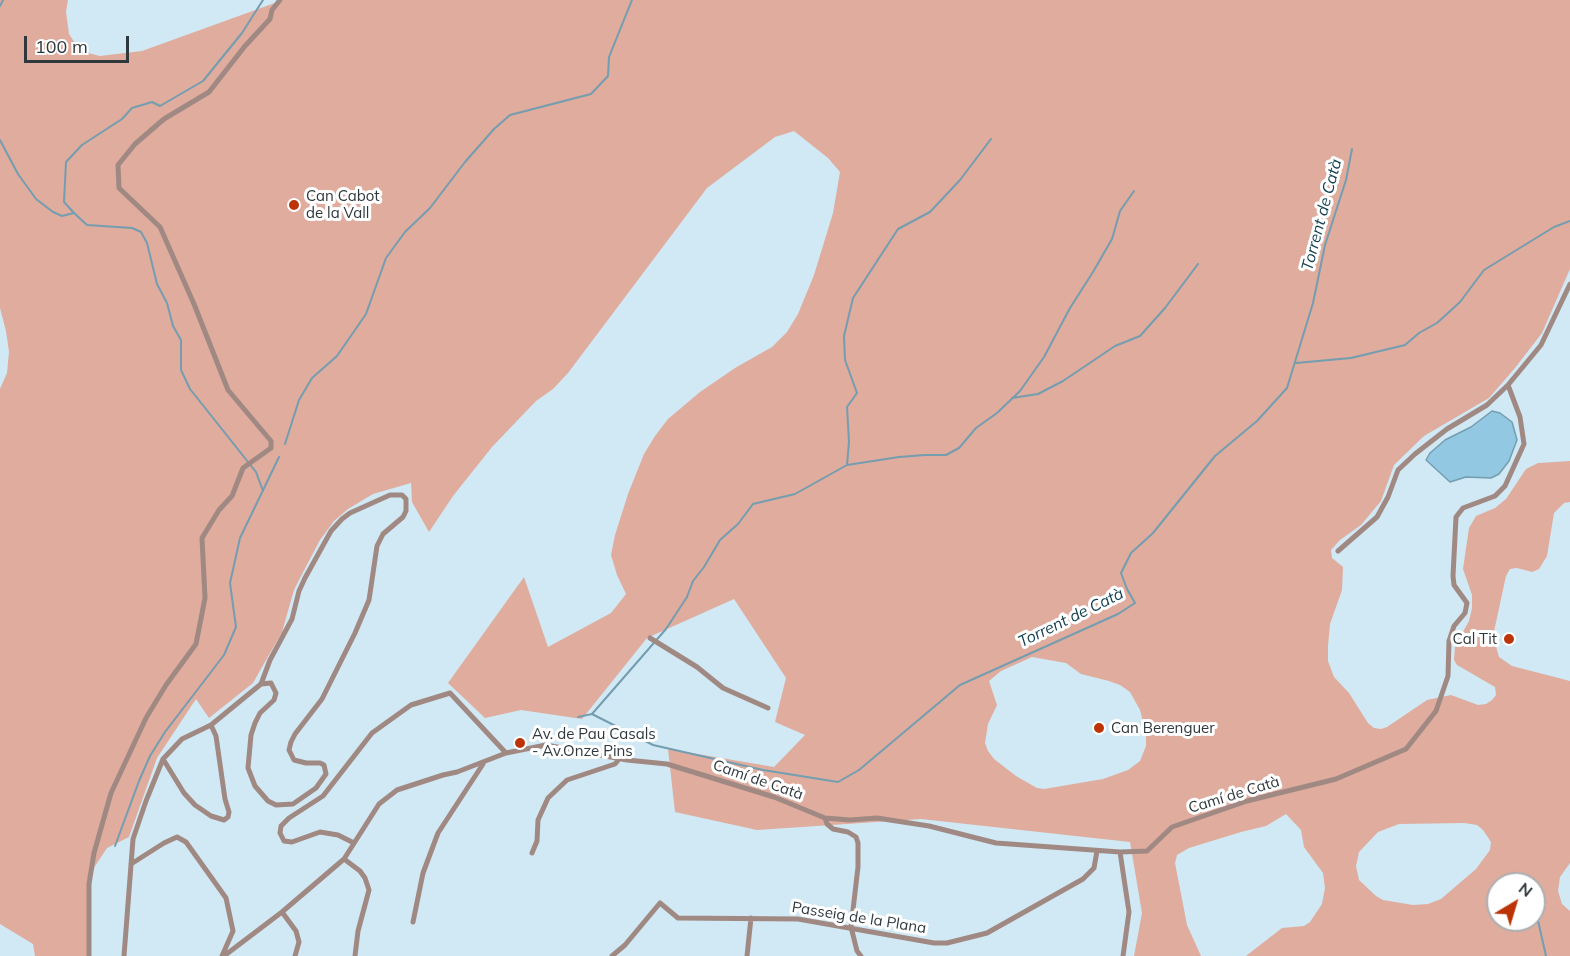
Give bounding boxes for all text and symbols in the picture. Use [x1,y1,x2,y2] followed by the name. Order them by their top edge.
[27,24,132,62] scale bar
[35,35,88,58] text: 100 m
[1298,157,1346,273] water label: Torrent de Catà
[306,187,379,222] place label: Can Cabot de la Vall
[287,198,301,212] marker: Can Cabot de la Vall
[1015,584,1127,652] water label: Torrent de Catà
[1453,630,1497,648] place label: Cal Tit
[1502,632,1516,646] marker: Cal Tit
[1111,719,1215,737] place label: Can Berenguer
[1092,721,1106,735] marker: Can Berenguer
[532,725,656,760] place label: Av. de Pau Casals - Av.Onze Pins
[513,736,527,750] marker: Av. de Pau Casals - Av.Onze Pins
[711,756,805,804] street label: Camí de Catà
[1186,773,1282,817] street label: Camí de Catà
[1486,872,1546,932] north arrow
[1515,878,1537,901] text: N
[791,898,927,938] street label: Passeig de la Plana

